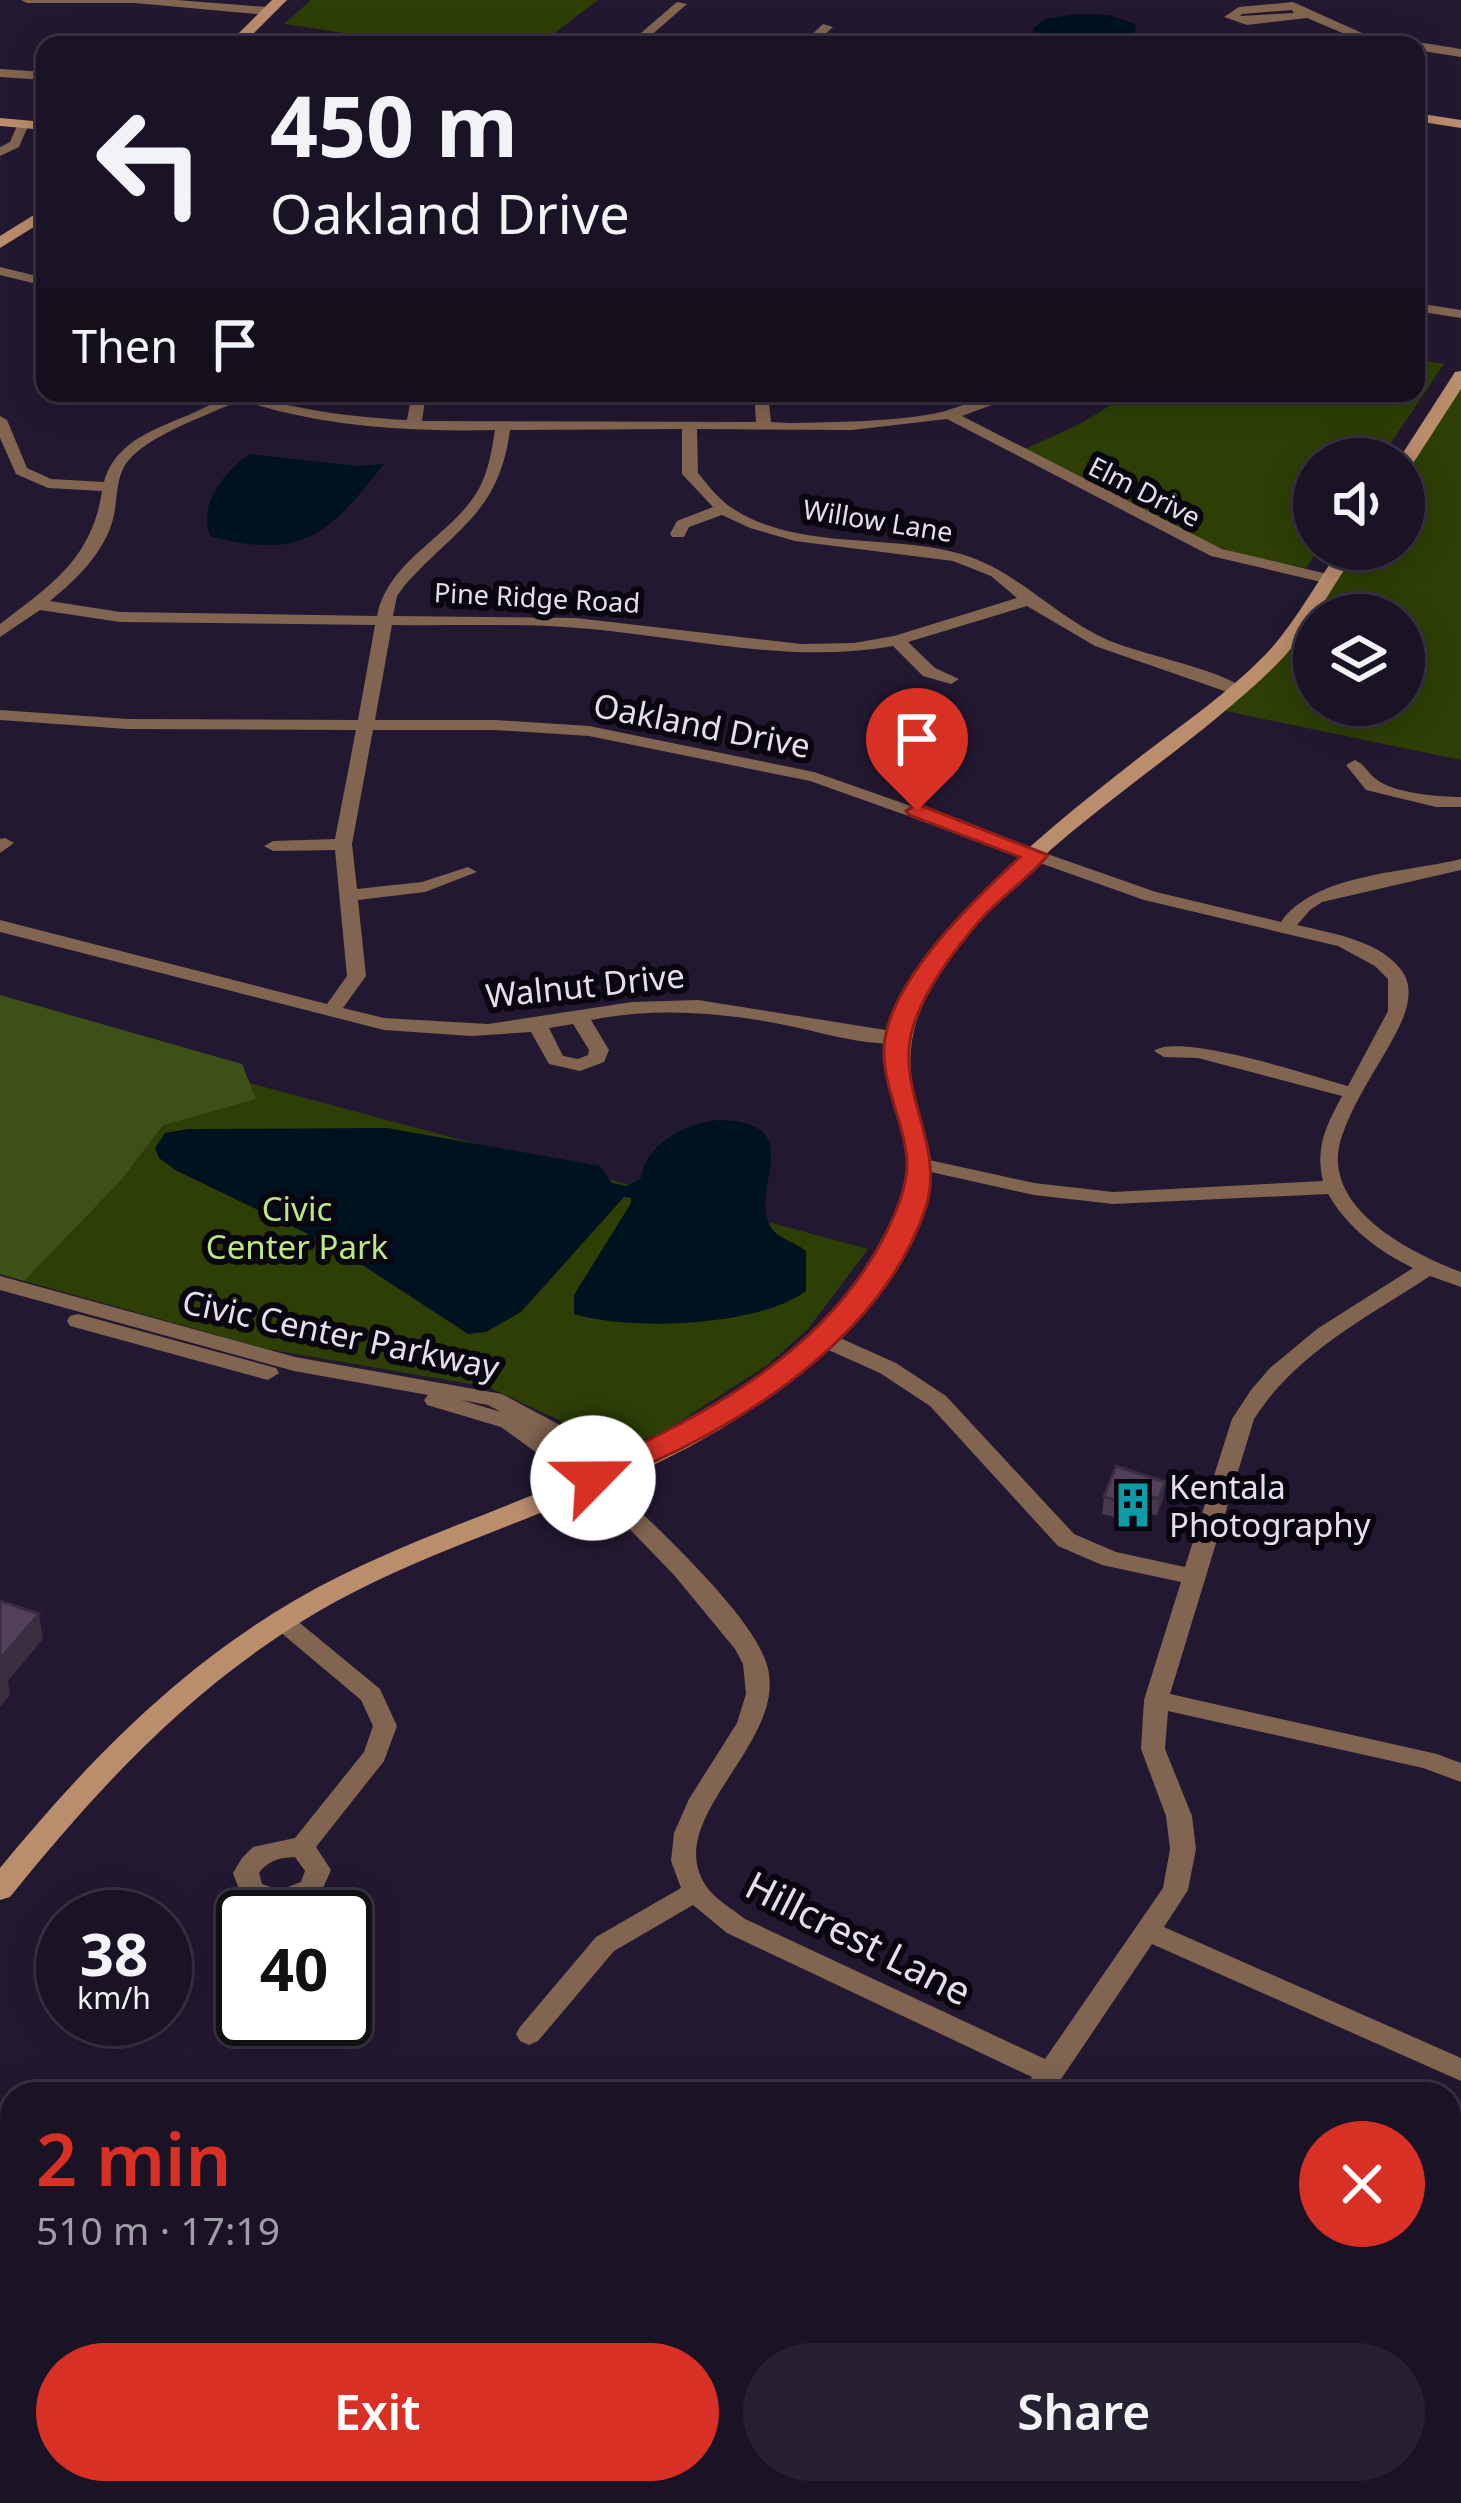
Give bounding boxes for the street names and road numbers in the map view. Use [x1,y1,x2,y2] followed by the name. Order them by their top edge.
[1083,447,1207,535] street label: Elm Drive
[800,490,956,550] street label: Willow Lane
[433,573,641,621] street label: Pine Ridge Road
[590,682,814,768] street label: Oakland Drive
[483,952,687,1018] street label: Walnut Drive
[179,1278,504,1390] street label: Civic Center Parkway
[737,1857,981,2017] street label: Hillcrest Lane

